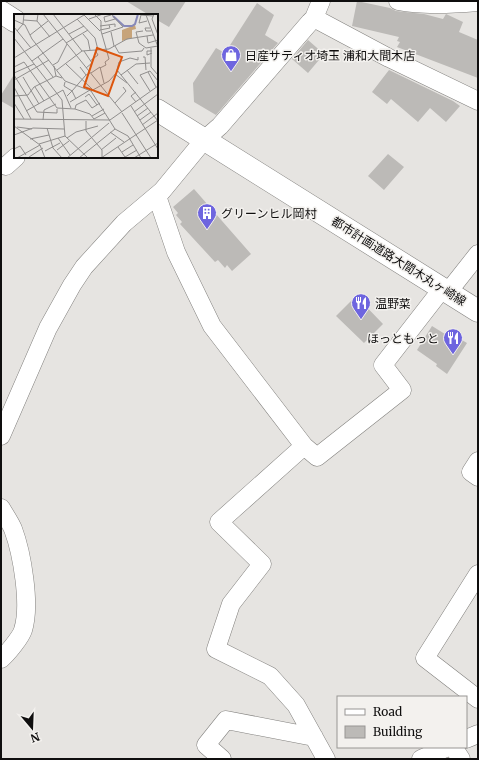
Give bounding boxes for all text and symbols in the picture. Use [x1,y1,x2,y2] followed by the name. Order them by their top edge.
[14,14,158,158] inset map
[220,44,242,72] shop icon: 日産サティオ埼玉 浦和大間木店
[245,48,415,63] place label: 日産サティオ埼玉 浦和大間木店
[196,202,218,230] building icon: グリーンヒル岡村
[221,206,317,221] place label: グリーンヒル岡村
[329,213,469,309] street label: 都市計画道路大間木丸ヶ崎線
[350,292,372,320] restaurant icon: 温野菜
[375,296,411,311] place label: 温野菜
[442,327,464,355] restaurant icon: ほっともっと
[367,331,439,346] place label: ほっともっと
[337,696,467,748] legend
[373,704,402,719] text: Road
[12,708,52,748] north arrow
[373,724,423,739] text: Building
[29,729,42,746] text: N

